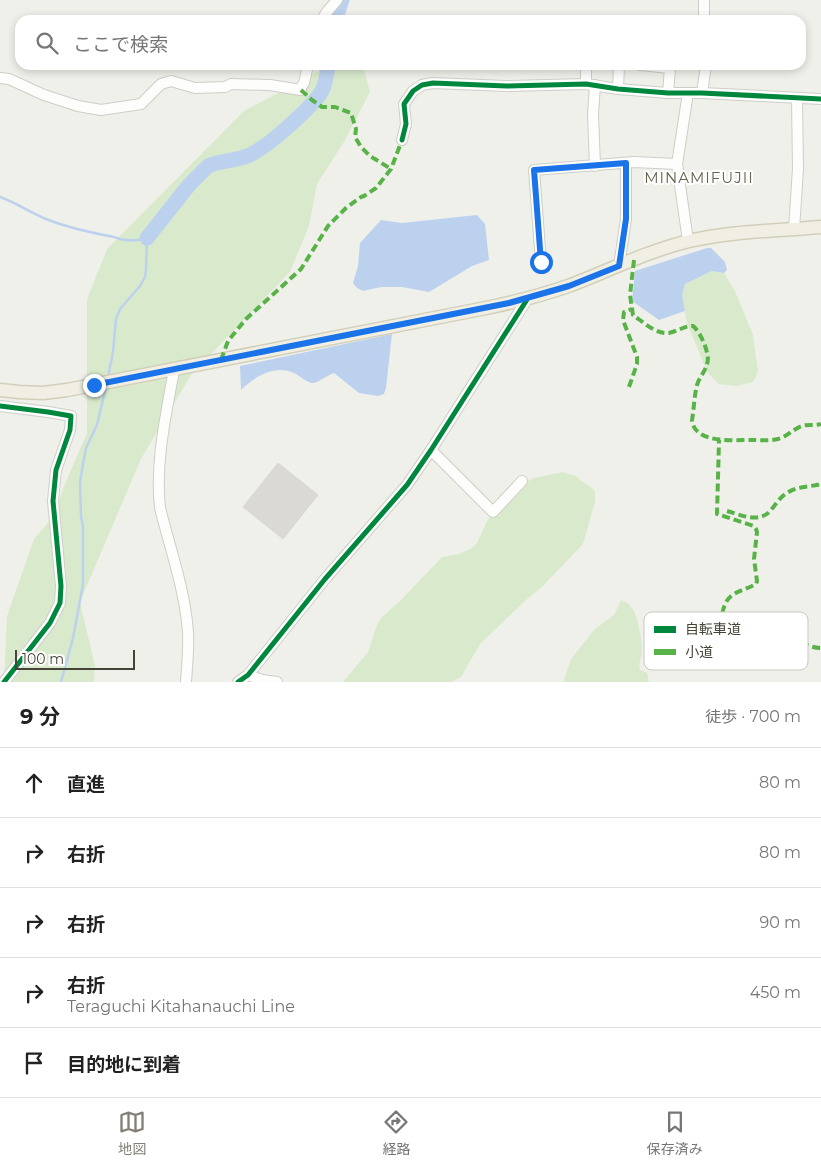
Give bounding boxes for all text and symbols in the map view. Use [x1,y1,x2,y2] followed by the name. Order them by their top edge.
[15,15,806,70] search box
[33,29,61,57] icon: search
[73,33,168,56] text: ここで検索
[644,168,754,187] district label: MINAMIFUJII
[530,251,553,274] route start
[83,374,106,397] route end
[644,612,808,670] legend
[685,620,741,638] text: 自転車道
[685,643,713,661] text: 小道
[15,647,135,670] scale bar
[22,650,64,668] text: 100 m
[20,704,60,729] text: 9 分
[705,707,801,726] text: 徒歩 · 700 m
[20,769,48,797] icon: ahead
[67,773,105,796] text: 直進
[759,773,801,792] text: 80 m
[20,839,48,867] icon: right
[67,843,105,866] text: 右折
[759,843,801,862] text: 80 m
[20,909,48,937] icon: right
[67,913,105,936] text: 右折
[759,913,801,932] text: 90 m
[67,974,105,997] text: 右折
[20,979,48,1007] icon: right
[750,983,801,1002] text: 450 m
[67,997,295,1016] text: Teraguchi Kitahanauchi Line
[20,1049,48,1077] icon: arrive
[67,1053,181,1076] text: 目的地に到着
[118,1108,146,1158] tab: 地図
[382,1108,410,1158] tab: 経路
[647,1108,703,1158] tab: 保存済み

